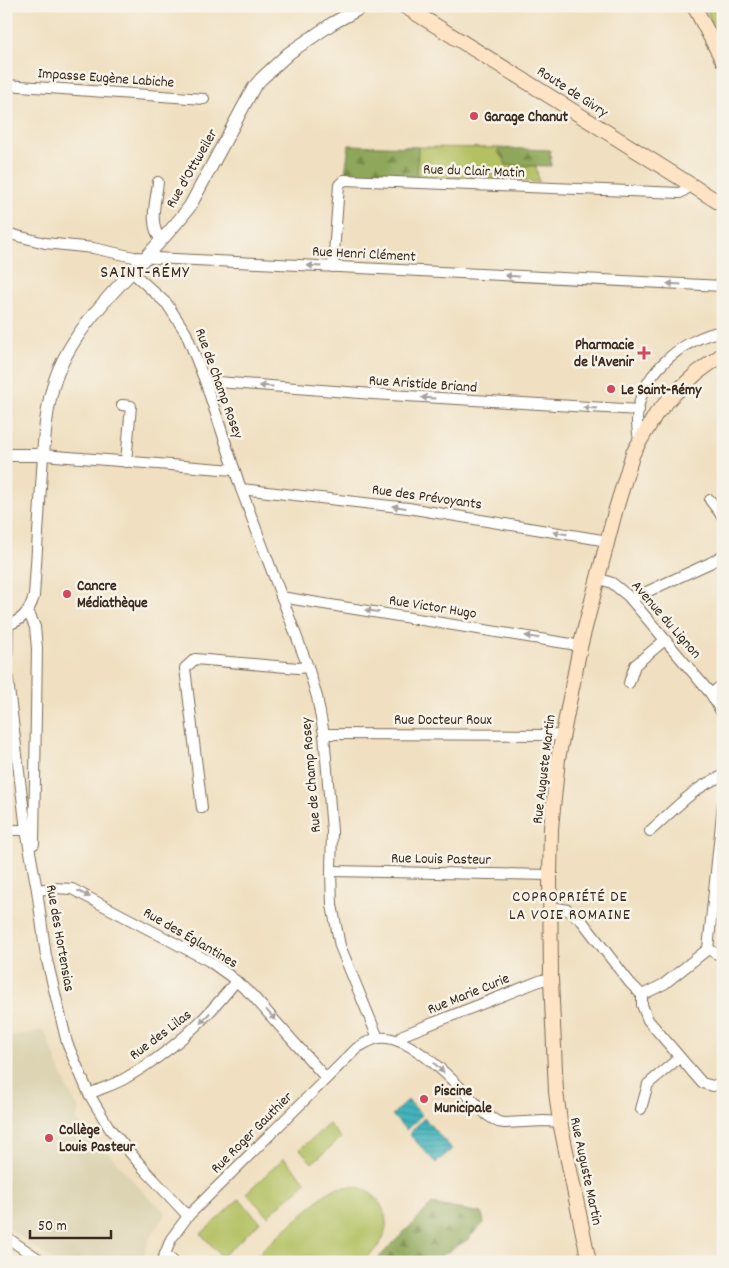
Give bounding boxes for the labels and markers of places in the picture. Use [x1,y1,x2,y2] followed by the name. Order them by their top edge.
[484,107,569,129] place label: Garage Chanut
[468,110,480,122] marker: Garage Chanut
[574,335,634,374] place label: Pharmacie de l'Avenir
[638,347,650,359] marker: Pharmacie de l'Avenir
[621,380,702,402] place label: Le Saint-Rémy
[605,383,617,395] marker: Le Saint-Rémy
[77,576,148,615] place label: Cancre Médiathèque
[61,588,73,600] marker: Cancre Médiathèque
[434,1081,492,1120] place label: Piscine Municipale
[418,1093,430,1105] marker: Piscine Municipale
[59,1120,136,1159] place label: Collège Louis Pasteur
[43,1132,55,1144] marker: Collège Louis Pasteur

